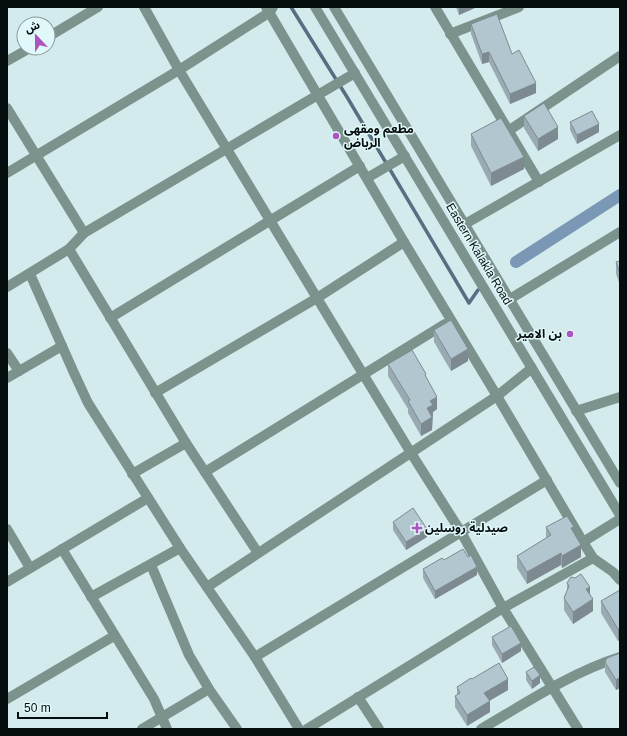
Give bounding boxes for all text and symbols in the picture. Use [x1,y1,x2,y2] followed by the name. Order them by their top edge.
[16,16,56,56] north arrow
[23,18,42,36] text: ش
[344,122,414,150] place label: مطعم ومقهى الرباض
[331,131,341,141] marker: مطعم ومقهى الرباض
[443,201,515,307] street label: Eastern Kalakla Road
[516,327,562,341] place label: بن الامير
[565,329,575,339] marker: بن الامير
[425,521,508,535] place label: صيدلية روسلين
[412,523,422,533] marker: صيدلية روسلين
[18,694,107,720] scale bar
[24,701,51,715] text: 50 m

